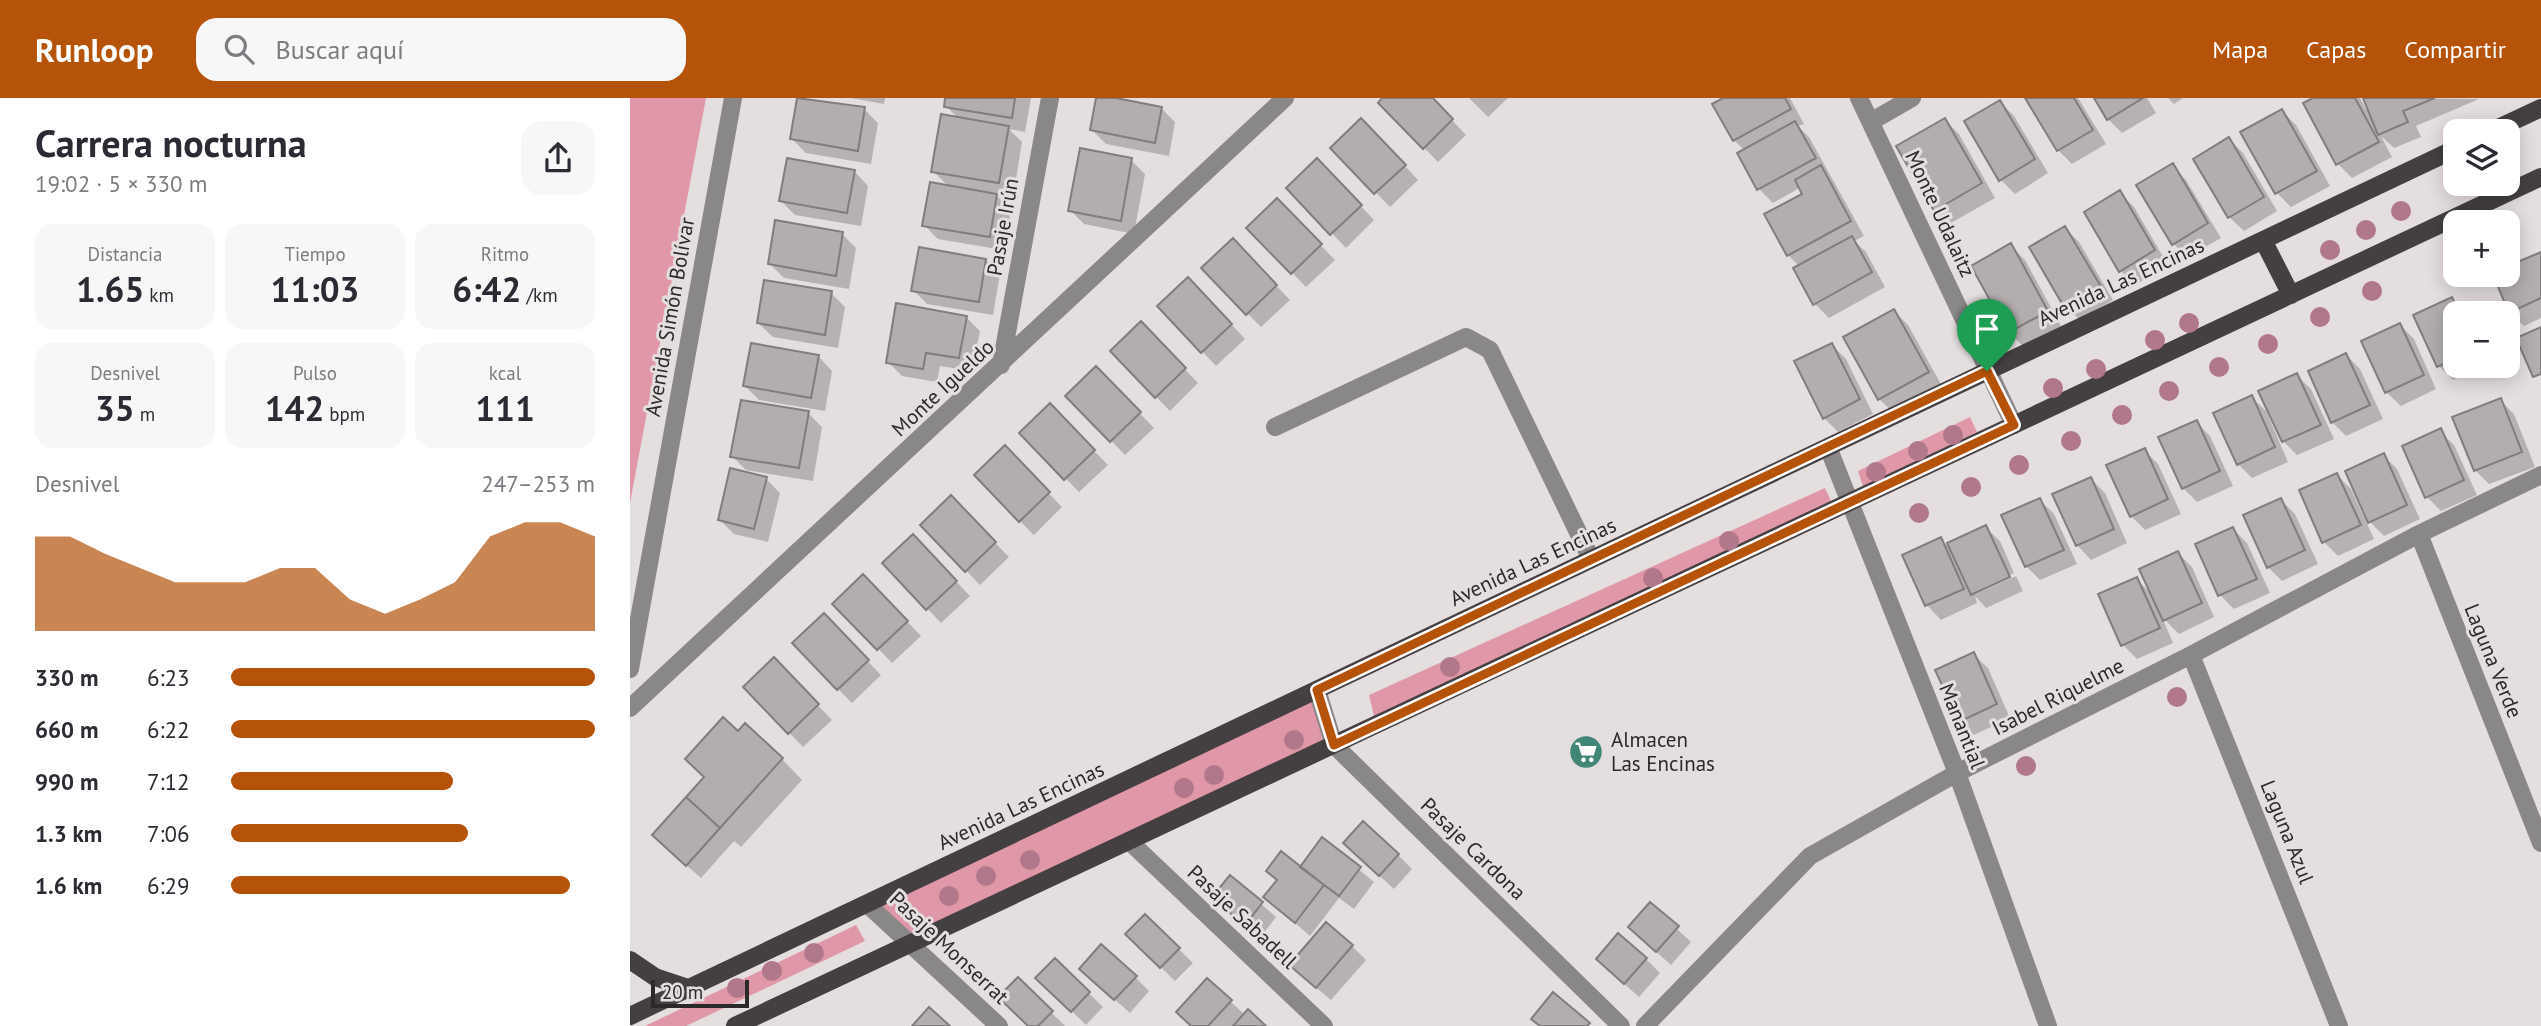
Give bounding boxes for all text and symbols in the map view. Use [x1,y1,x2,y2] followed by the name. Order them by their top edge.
[196,18,686,81] search box
[35,28,154,71] text: Runloop
[220,30,258,68] icon: search
[276,33,404,66] text: Buscar aquí
[2212,34,2268,65] text: Mapa
[2306,34,2366,65] text: Capas
[2404,34,2506,65] text: Compartir
[35,118,307,167] text: Carrera nocturna
[2443,119,2520,378] map controls
[2443,119,2520,196] button: layers
[521,121,595,195] button: share
[1899,146,1982,281] street label: Monte Udalaitz
[35,169,207,198] text: 19:02 · 5 × 330 m
[981,176,1024,278] street label: Pasaje Irún
[2443,210,2520,287] button: +
[639,215,700,419] street label: Avenida Simón Bolívar
[2033,231,2208,332] street label: Avenida Las Encinas
[88,242,162,266] text: Distancia
[284,242,346,266] text: Tiempo
[481,242,529,266] text: Ritmo
[76,266,144,312] text: 1.65
[271,266,359,312] text: 11:03
[452,266,521,312] text: 6:42
[144,283,174,307] text: km
[521,283,558,307] text: /km
[1957,299,2017,371] pin
[2443,301,2520,378] button: −
[1968,310,2006,348] icon: arrive
[886,333,1000,442] street label: Monte Igueldo
[90,361,160,385] text: Desnivel
[293,361,337,385] text: Pulso
[489,361,521,385] text: kcal
[95,385,135,431] text: 35
[265,385,324,431] text: 142
[475,385,535,431] text: 111
[135,402,155,426] text: m
[324,402,365,426] text: bpm
[35,469,119,498] text: Desnivel
[481,469,595,498] text: 247–253 m
[1445,511,1620,612] street label: Avenida Las Encinas
[2458,600,2529,722] street label: Laguna Verde
[1987,652,2128,741] street label: Isabel Riquelme
[35,663,98,692] text: 330 m
[147,663,190,692] text: 6:23
[1933,679,1992,772] street label: Manantial
[35,715,98,744] text: 660 m
[147,715,190,744] text: 6:22
[1611,726,1715,777] place label: Almacen Las Encinas
[1567,733,1605,771] supermarket icon: Almacen Las Encinas
[933,755,1108,856] street label: Avenida Las Encinas
[35,767,98,796] text: 990 m
[147,767,190,796] text: 7:12
[2255,776,2320,887] street label: Laguna Azul
[1415,792,1532,906] street label: Pasaje Cardona
[35,819,102,848] text: 1.3 km
[147,819,190,848] text: 7:06
[1182,859,1303,974] street label: Pasaje Sabadell
[35,871,102,900] text: 1.6 km
[147,871,190,900] text: 6:29
[884,886,1015,1010] street label: Pasaje Monserrat
[651,977,749,1009] scale bar
[662,980,703,1004] text: 20 m

